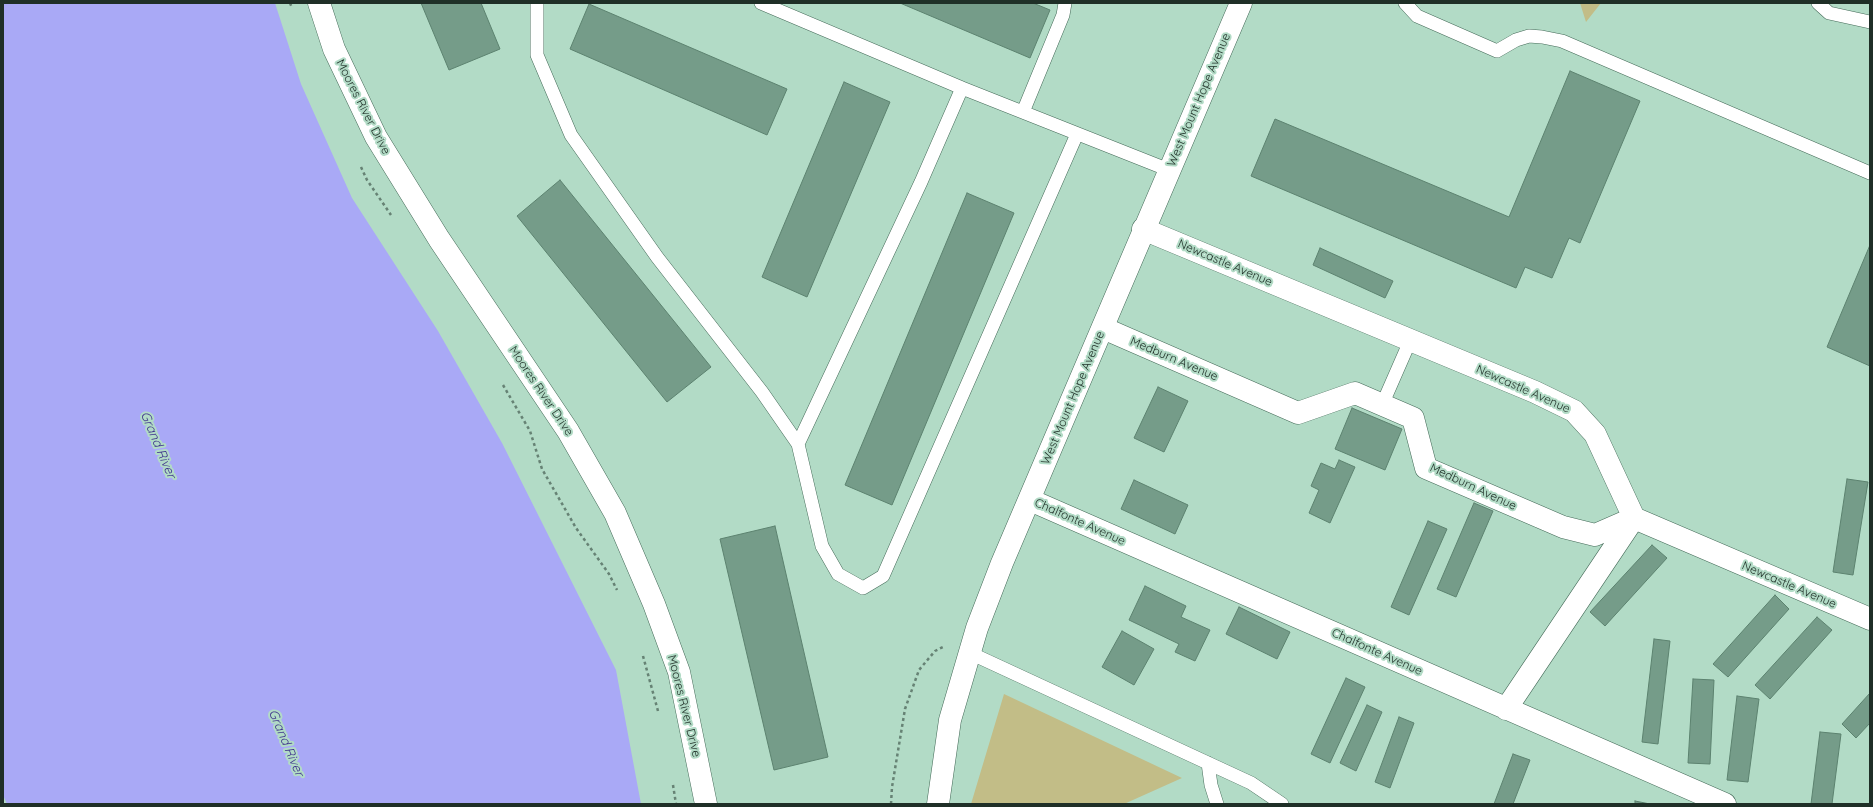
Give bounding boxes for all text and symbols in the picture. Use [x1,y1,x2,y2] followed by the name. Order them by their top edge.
[1164,31,1234,169] street label: West Mount Hope Avenue
[333,57,393,157] street label: Moores River Drive
[1175,237,1275,289] street label: Newcastle Avenue
[1038,329,1108,467] street label: West Mount Hope Avenue
[1128,334,1220,384] street label: Medburn Avenue
[506,343,576,439] street label: Moores River Drive
[1474,362,1572,416] street label: Newcastle Avenue
[137,409,179,481] water label: Grand River
[1427,461,1519,513] street label: Medburn Avenue
[1032,496,1128,548] street label: Chalfonte Avenue
[1739,559,1839,611] street label: Newcastle Avenue
[1329,626,1425,678] street label: Chalfonte Avenue
[664,653,704,759] street label: Moores River Drive
[265,707,307,779] water label: Grand River

